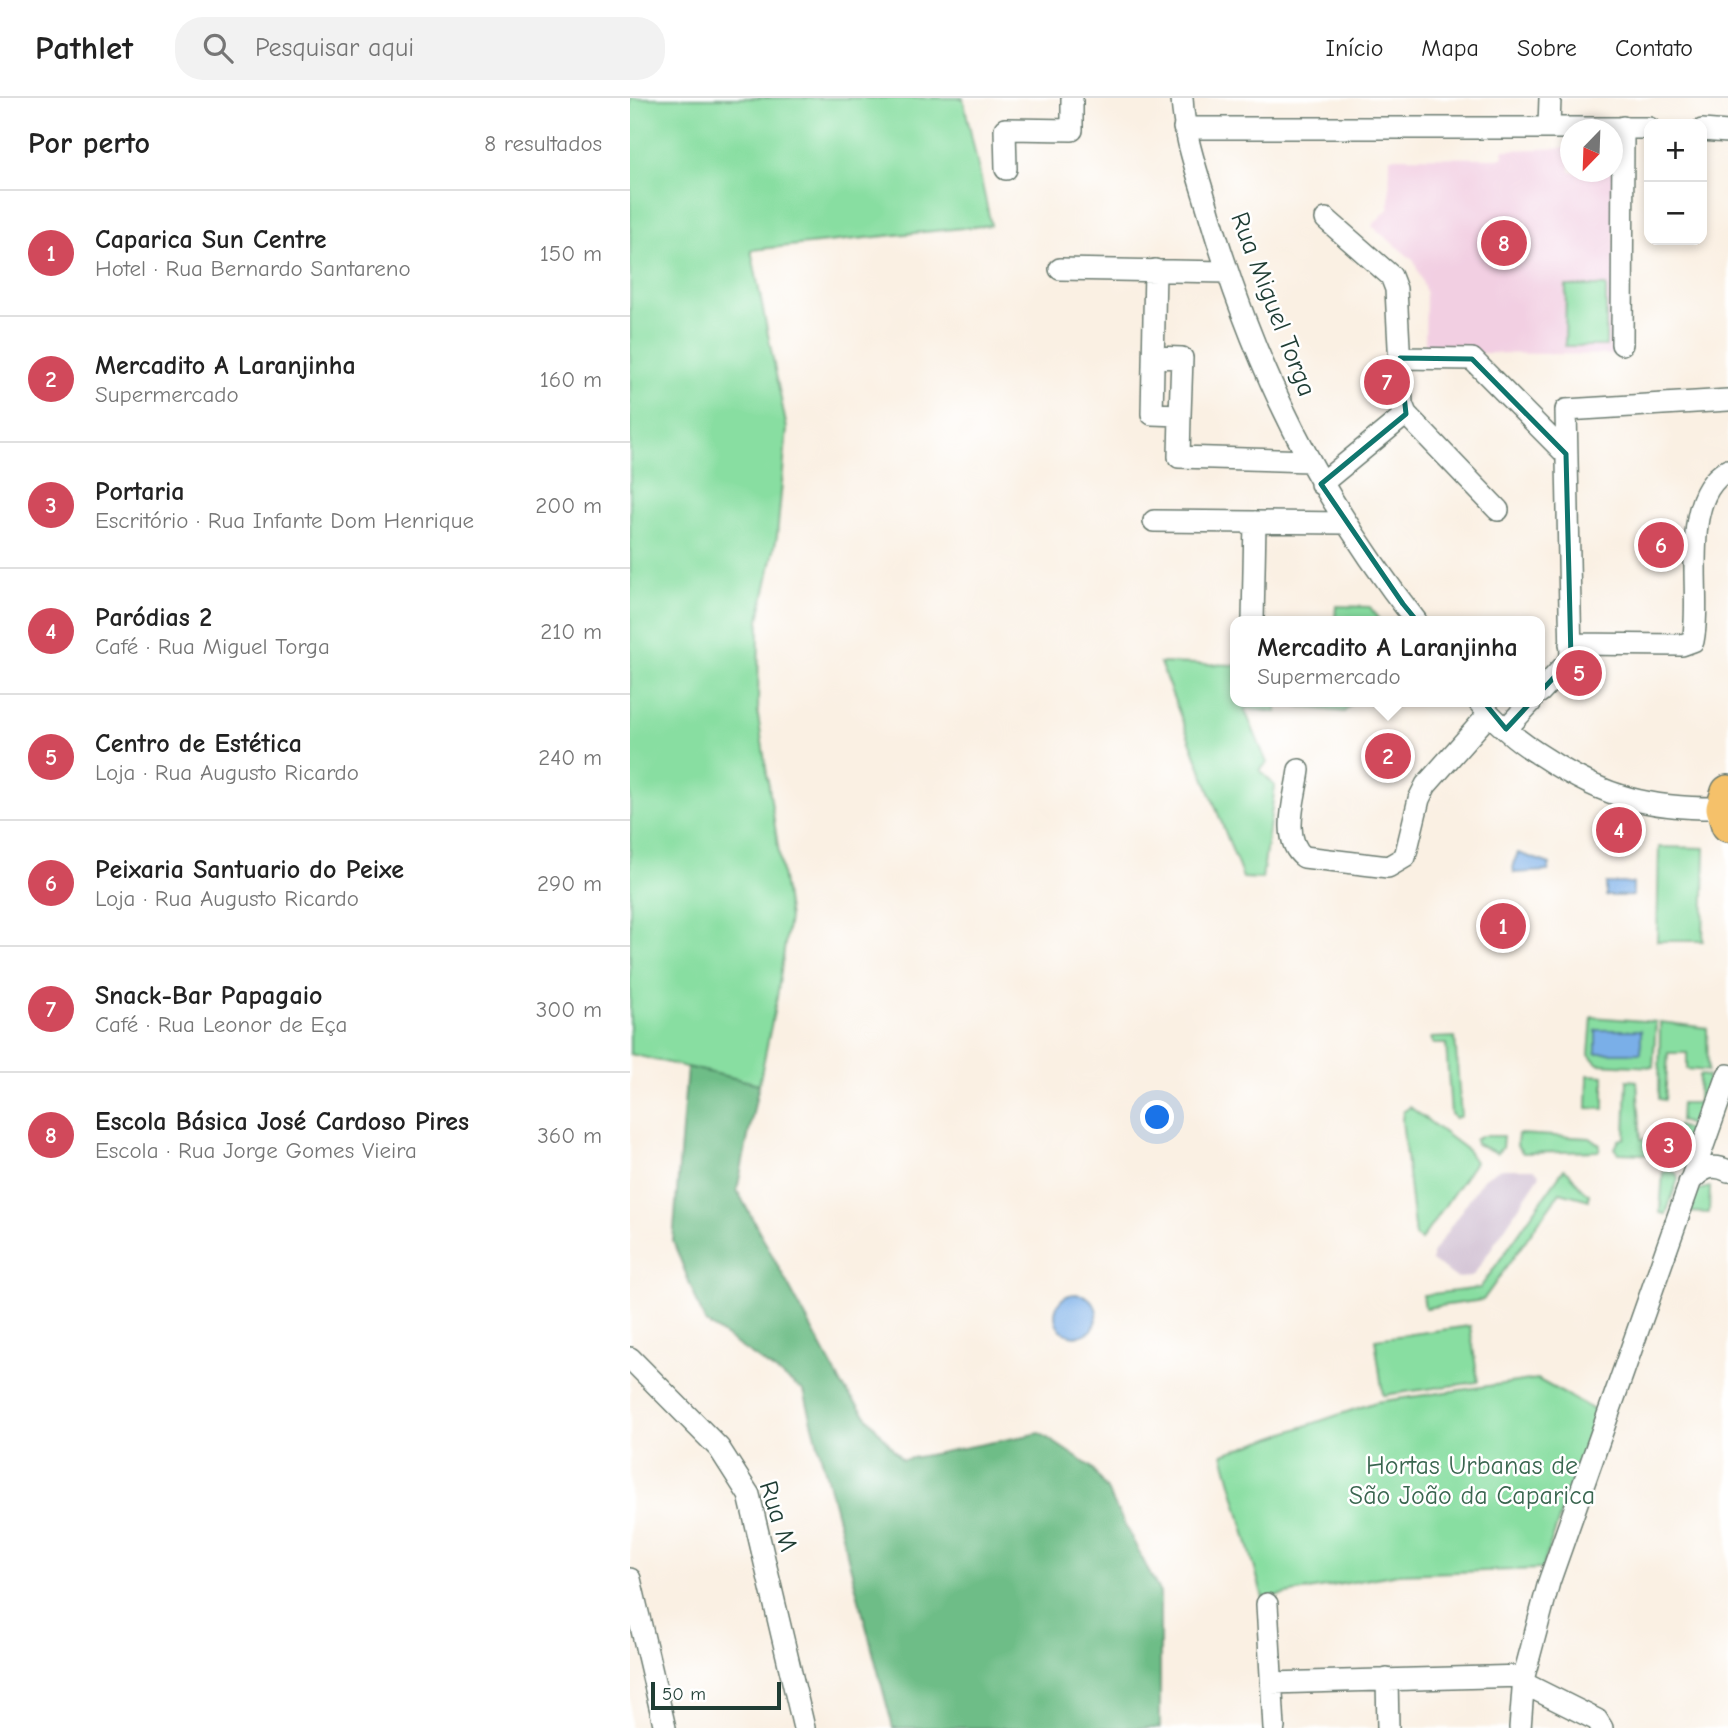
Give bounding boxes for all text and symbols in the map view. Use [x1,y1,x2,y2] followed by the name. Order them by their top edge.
[175,17,665,80] search box
[35,29,133,67] text: Pathlet
[199,29,237,67] icon: search
[255,33,414,63] text: Pesquisar aqui
[1325,34,1383,62] text: Início
[1421,34,1479,62] text: Mapa
[1517,34,1577,62] text: Sobre
[1615,34,1693,62] text: Contato
[1560,119,1623,182] north arrow
[1644,119,1707,245] map controls
[1644,119,1707,182] button: +
[28,126,150,161] text: Por perto
[484,130,602,157] text: 8 resultados
[1644,182,1707,245] button: −
[1224,208,1322,401] street label: Rua Miguel Torga
[1481,217,1527,269] pin: 8
[95,225,327,255] text: Caparica Sun Centre
[46,240,56,267] text: 1
[540,240,602,267] text: 150 m
[95,255,411,282] text: Hotel · Rua Bernardo Santareno
[95,351,356,381] text: Mercadito A Laranjinha
[1364,356,1410,408] pin: 7
[45,366,57,393] text: 2
[540,366,602,393] text: 160 m
[95,381,239,408] text: Supermercado
[95,477,184,507] text: Portaria
[45,492,57,519] text: 3
[535,492,602,519] text: 200 m
[95,507,474,534] text: Escritório · Rua Infante Dom Henrique
[1638,519,1684,571] pin: 6
[95,603,212,633] text: Paródias 2
[1230,616,1545,707] popup
[46,618,56,645] text: 4
[540,618,602,645] text: 210 m
[95,633,330,660] text: Café · Rua Miguel Torga
[1257,633,1518,663] text: Mercadito A Laranjinha
[1556,647,1602,699] pin: 5
[1257,663,1401,690] text: Supermercado
[95,729,302,759] text: Centro de Estética
[1365,730,1411,782] pin: 2
[45,744,57,771] text: 5
[538,744,602,771] text: 240 m
[95,759,359,786] text: Loja · Rua Augusto Ricardo
[1596,804,1642,856] pin: 4
[95,855,404,885] text: Peixaria Santuario do Peixe
[45,870,57,897] text: 6
[537,870,602,897] text: 290 m
[95,885,359,912] text: Loja · Rua Augusto Ricardo
[1480,900,1526,952] pin: 1
[95,981,322,1011] text: Snack-Bar Papagaio
[46,996,56,1023] text: 7
[536,996,602,1023] text: 300 m
[95,1011,347,1038] text: Café · Rua Leonor de Eça
[1140,1100,1174,1134] your location
[95,1107,469,1137] text: Escola Básica José Cardoso Pires
[1646,1119,1692,1171] pin: 3
[45,1122,57,1149] text: 8
[537,1122,602,1149] text: 360 m
[95,1137,417,1164] text: Escola · Rua Jorge Gomes Vieira
[1349,1451,1595,1511] park label: Hortas Urbanas de São João da Caparica
[753,1477,804,1556] street label: Rua M
[651,1679,780,1711] scale bar
[662,1683,706,1705] text: 50 m

